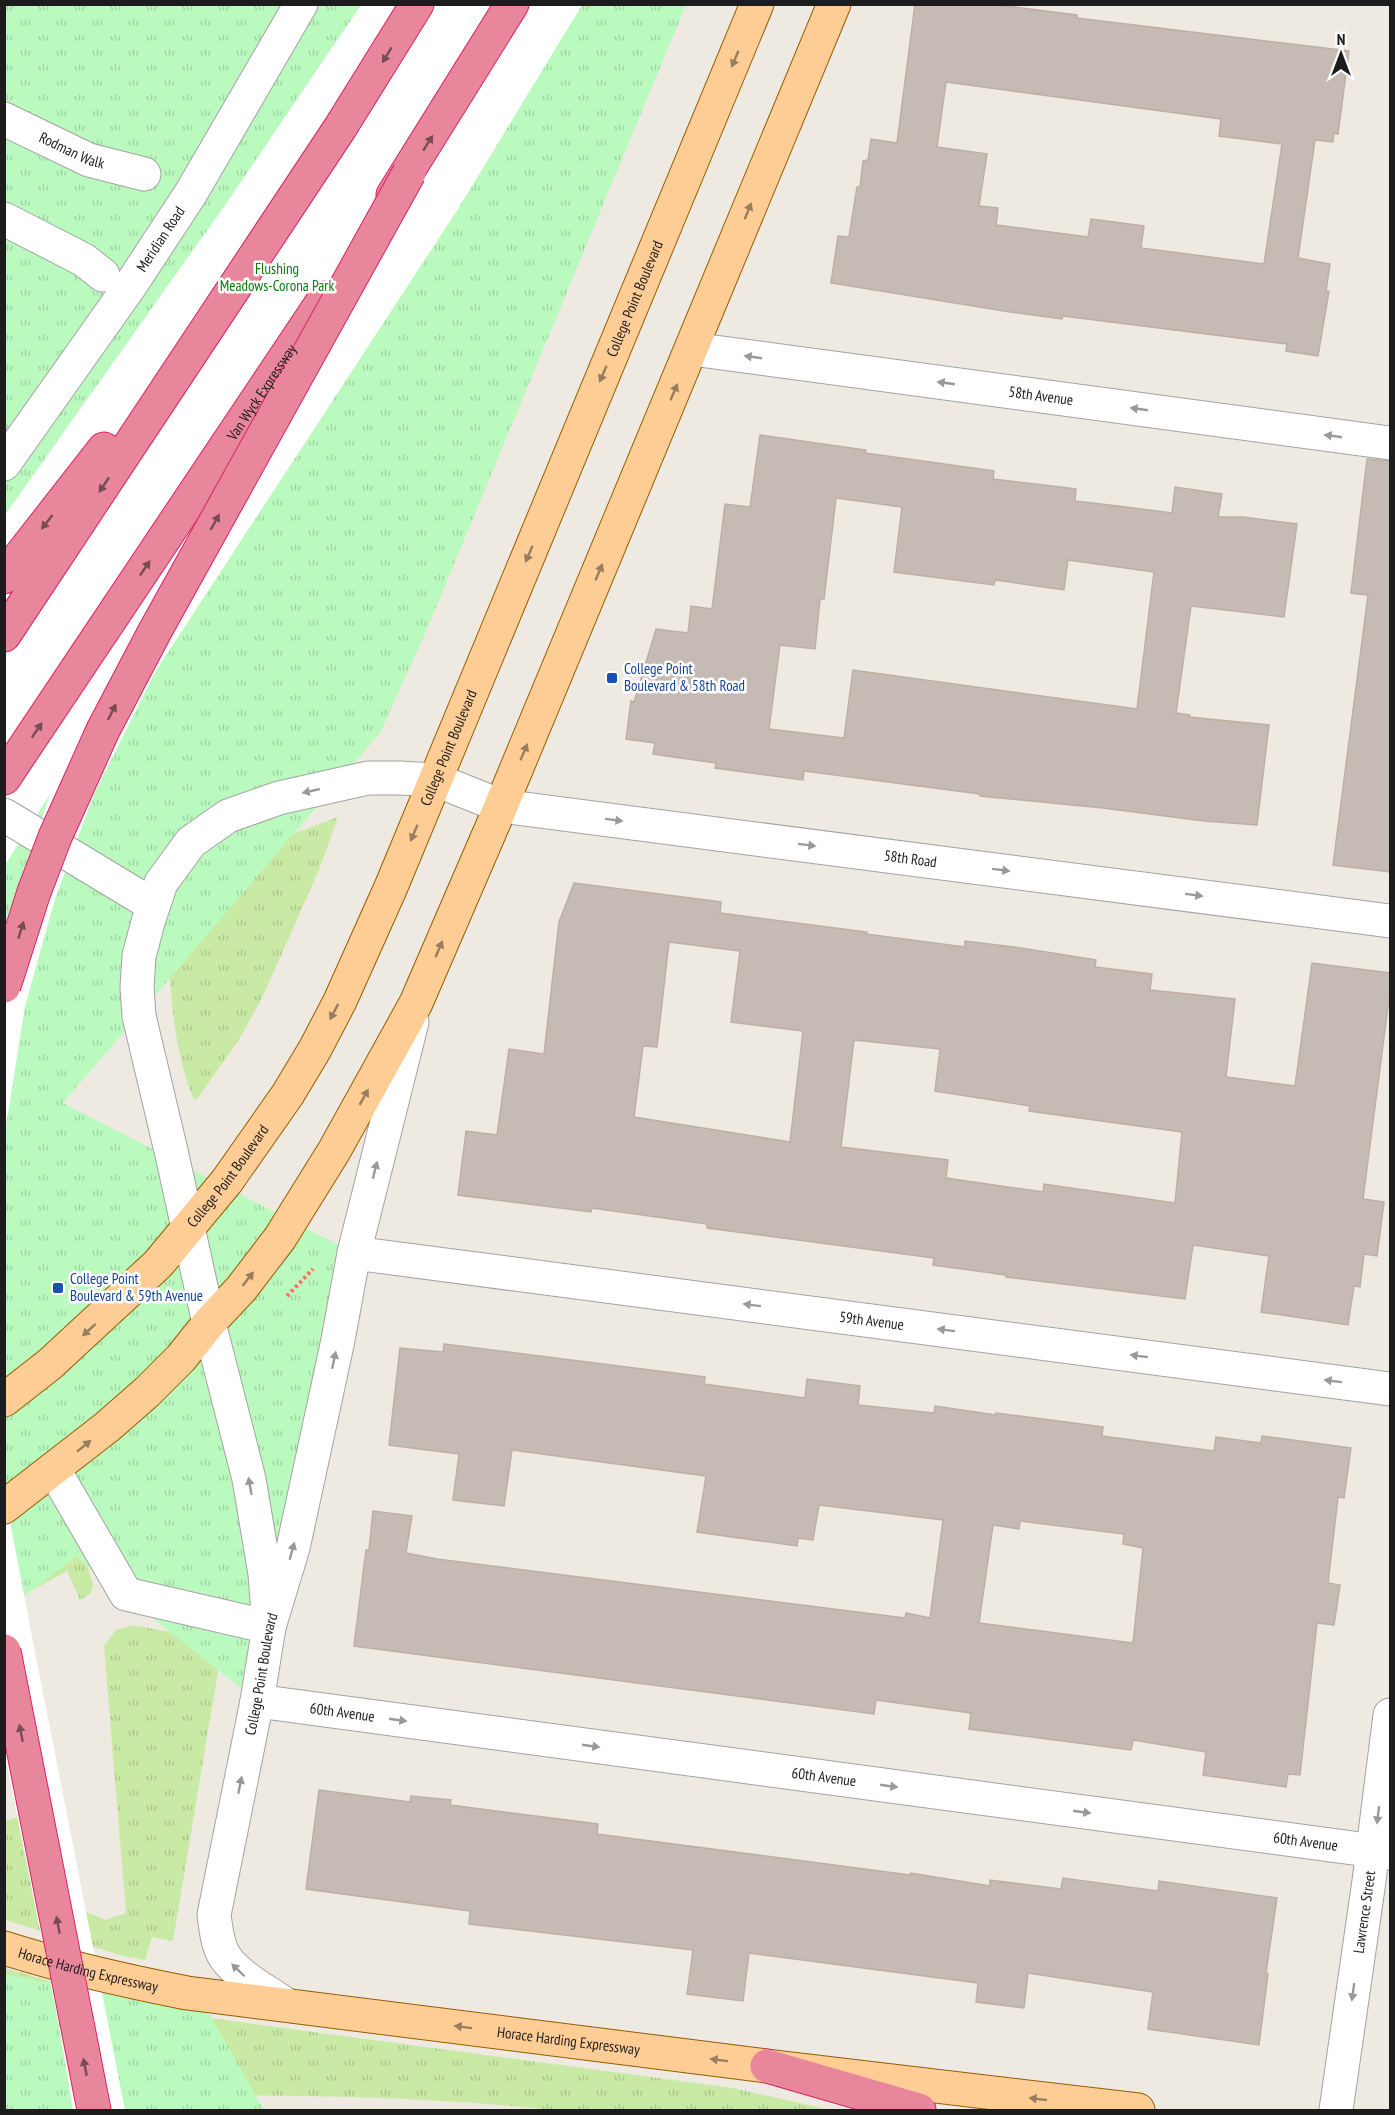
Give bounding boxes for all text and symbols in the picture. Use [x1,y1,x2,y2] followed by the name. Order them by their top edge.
[1311,24,1371,84] north arrow
[1337,29,1345,49] text: N
[382,47,392,64] one-way arrow
[730,50,740,68] one-way arrow
[36,127,107,173] street label: Rodman Walk
[422,135,433,151] one-way arrow
[743,202,753,220] one-way arrow
[132,203,189,275] street label: Meridian Road
[602,238,667,359] street label: College Point Boulevard
[220,259,334,295] park label: Flushing Meadows-Corona Park
[222,340,301,445] street label: Van Wyck Expressway
[743,352,762,362] one-way arrow
[598,366,608,384] one-way arrow
[936,379,955,388] one-way arrow
[669,382,679,400] one-way arrow
[1007,382,1074,409] street label: 58th Avenue
[1130,405,1149,414] one-way arrow
[1323,431,1342,440] one-way arrow
[99,477,110,493] one-way arrow
[210,513,220,530] one-way arrow
[41,514,54,530] one-way arrow
[524,546,534,564] one-way arrow
[139,560,151,576] one-way arrow
[594,562,604,580] one-way arrow
[624,659,745,695] place label: College Point Boulevard & 58th Road
[605,671,619,685] marker: College Point Boulevard & 58th Road
[416,687,481,808] street label: College Point Boulevard
[108,703,117,720] one-way arrow
[31,722,43,738] one-way arrow
[519,742,529,760] one-way arrow
[301,787,320,796] one-way arrow
[604,815,623,825] one-way arrow
[409,825,418,842] one-way arrow
[798,840,817,850] one-way arrow
[883,846,938,871] street label: 58th Road
[991,865,1010,875] one-way arrow
[1185,890,1204,900] one-way arrow
[17,921,26,939] one-way arrow
[435,940,445,958] one-way arrow
[330,1003,339,1020] one-way arrow
[359,1089,369,1106] one-way arrow
[183,1121,272,1231] street label: College Point Boulevard
[370,1161,380,1179] one-way arrow
[70,1269,203,1305] place label: College Point Boulevard & 59th Avenue
[242,1272,254,1287] one-way arrow
[51,1281,65,1295] marker: College Point Boulevard & 59th Avenue
[743,1300,762,1310] one-way arrow
[838,1307,905,1334] street label: 59th Avenue
[82,1323,97,1336] one-way arrow
[936,1326,955,1335] one-way arrow
[330,1351,339,1370] one-way arrow
[1130,1351,1149,1360] one-way arrow
[1323,1377,1342,1386] one-way arrow
[76,1439,92,1452] one-way arrow
[245,1476,254,1495] one-way arrow
[288,1542,297,1560] one-way arrow
[240,1610,282,1737] street label: College Point Boulevard
[309,1698,376,1726] street label: 60th Avenue
[389,1716,408,1725] one-way arrow
[16,1724,25,1743] one-way arrow
[582,1742,601,1751] one-way arrow
[790,1763,857,1790] street label: 60th Avenue
[236,1775,245,1794] one-way arrow
[879,1782,898,1791] one-way arrow
[1373,1805,1383,1824] one-way arrow
[1072,1808,1091,1817] one-way arrow
[1272,1827,1339,1855] street label: 60th Avenue
[1349,1869,1379,1955] street label: Lawrence Street
[53,1915,62,1934] one-way arrow
[16,1943,160,1996] street label: Horace Harding Expressway
[231,1964,246,1977] one-way arrow
[1349,1983,1358,2002] one-way arrow
[454,2022,473,2032] one-way arrow
[496,2022,641,2059] street label: Horace Harding Expressway
[710,2055,729,2065] one-way arrow
[80,2057,89,2076] one-way arrow
[1028,2094,1047,2103] one-way arrow

